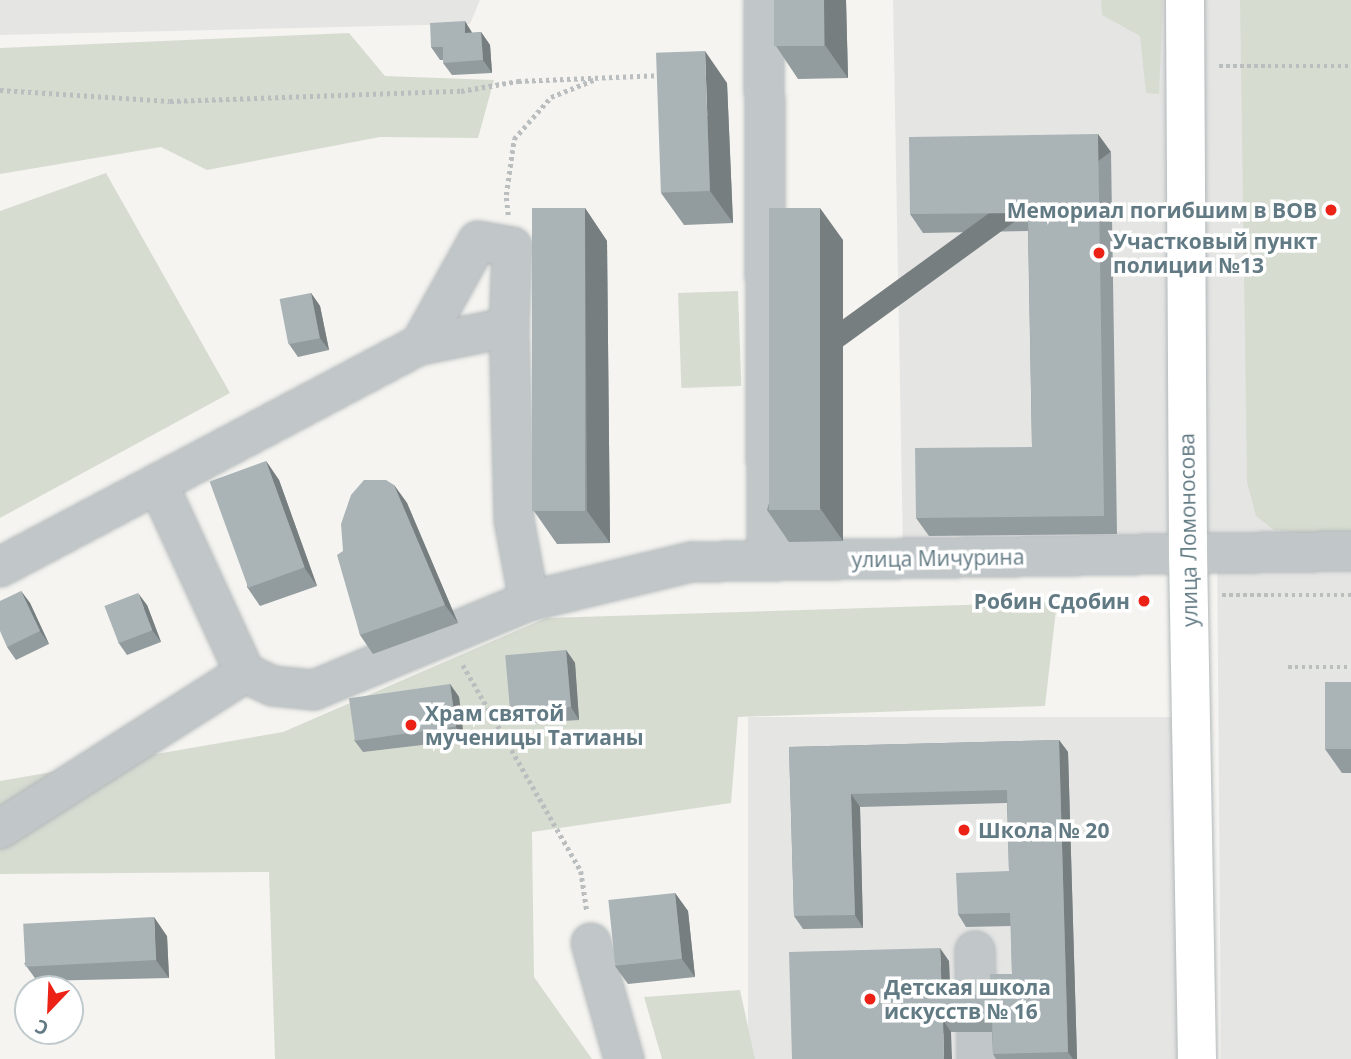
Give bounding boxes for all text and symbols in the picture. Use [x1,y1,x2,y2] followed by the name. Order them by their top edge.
[1007,197,1317,223] place label: Мемориал погибшим в ВОВ
[1323,202,1339,218] marker: Мемориал погибшим в ВОВ
[1113,228,1318,278] place label: Участковый пункт полиции №13
[1091,245,1107,261] marker: Участковый пункт полиции №13
[1174,433,1202,627] street label: улица Ломоносова
[851,544,1025,572] street label: улица Мичурина
[974,588,1130,614] place label: Робин Сдобин
[1136,593,1152,609] marker: Робин Сдобин
[425,700,644,750] place label: Храм святой мученицы Татианы
[403,717,419,733] marker: Храм святой мученицы Татианы
[978,817,1109,843] place label: Школа № 20
[956,822,972,838] marker: Школа № 20
[884,974,1051,1024] place label: Детская школа искусств № 16
[14,975,84,1045] north arrow
[862,991,878,1007] marker: Детская школа искусств № 16
[31,1013,52,1042] text: С

